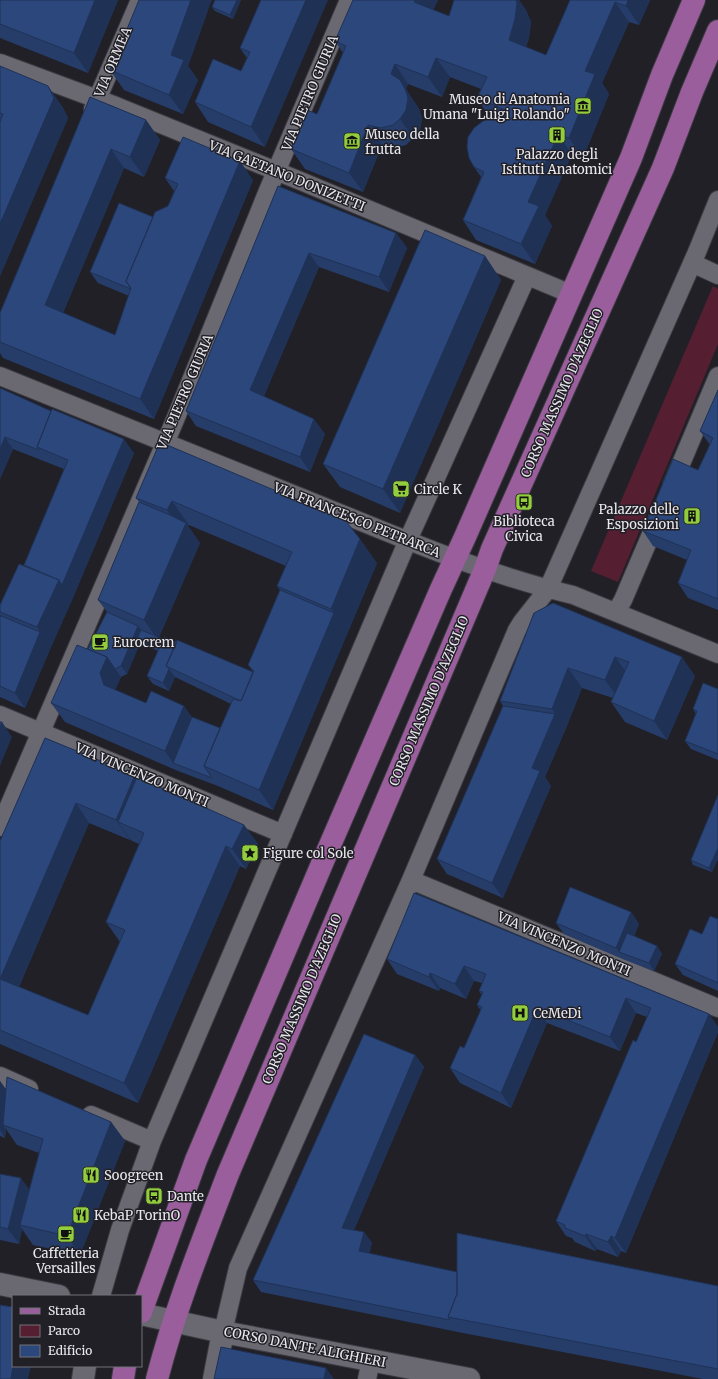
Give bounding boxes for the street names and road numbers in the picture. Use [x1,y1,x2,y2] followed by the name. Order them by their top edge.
[90,23,136,101] street label: VIA ORMEA
[278,32,342,154] street label: VIA PIETRO GIURIA
[205,136,368,215] street label: VIA GAETANO DONIZETTI
[517,306,607,480] street label: CORSO MASSIMO D'AZEGLIO
[153,331,217,453] street label: VIA PIETRO GIURIA
[270,478,444,562] street label: VIA FRANCESCO PETRARCA
[385,613,473,789] street label: CORSO MASSIMO D'AZEGLIO
[72,739,211,811] street label: VIA VINCENZO MONTI
[494,908,633,980] street label: VIA VINCENZO MONTI
[258,911,346,1087] street label: CORSO MASSIMO D'AZEGLIO
[223,1323,388,1371] street label: CORSO DANTE ALIGHIERI

